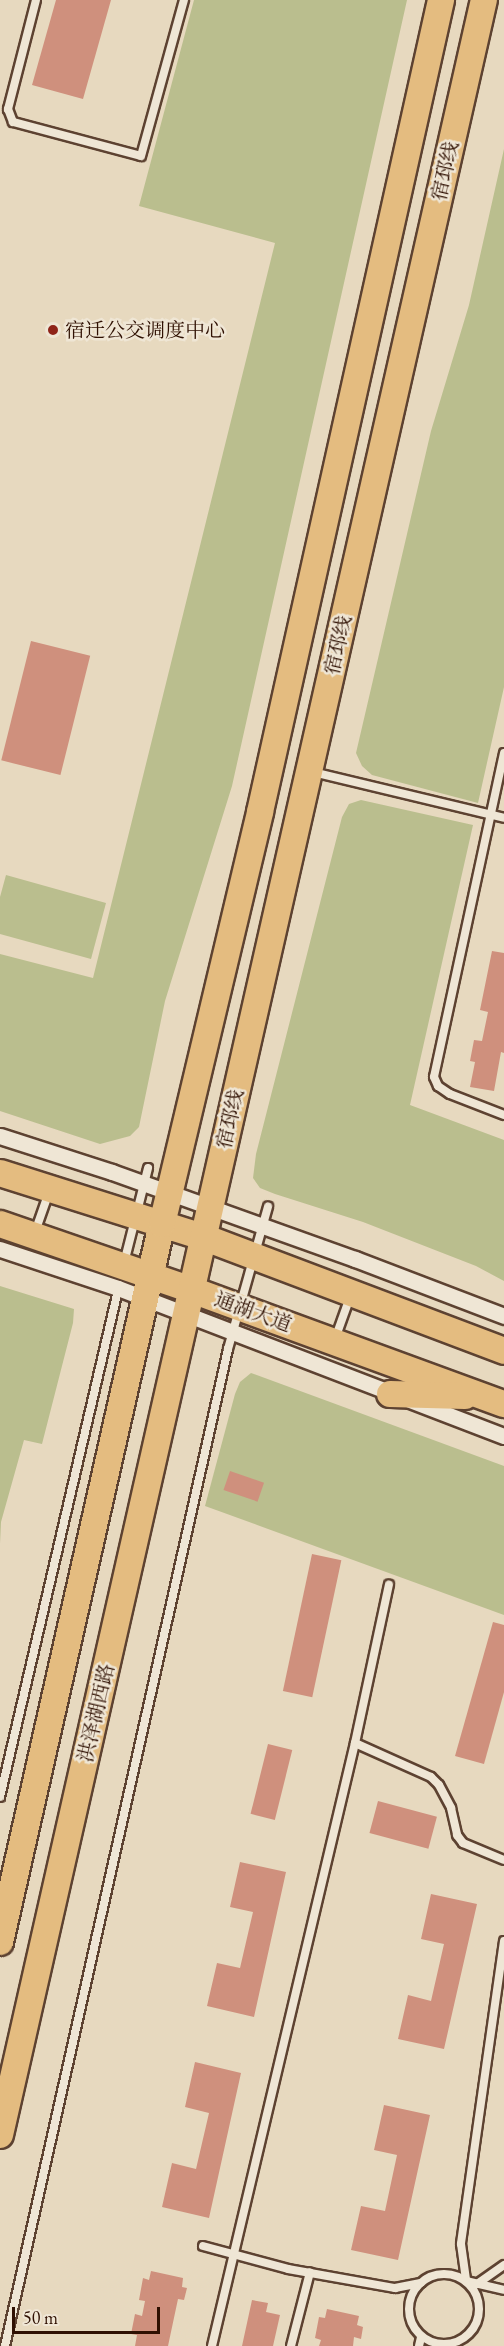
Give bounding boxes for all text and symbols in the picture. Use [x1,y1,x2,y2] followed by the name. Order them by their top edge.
[427,139,463,203] street label: 宿邳线
[65,318,225,342] place label: 宿迁公交调度中心
[46,323,60,337] marker: 宿迁公交调度中心
[320,613,356,677] street label: 宿邳线
[212,1087,248,1151] street label: 宿邳线
[211,1287,295,1337] street label: 通湖大道
[73,1662,119,1764] street label: 洪泽湖西路
[15,2295,164,2333] scale bar
[23,2306,58,2329] text: 50 m

